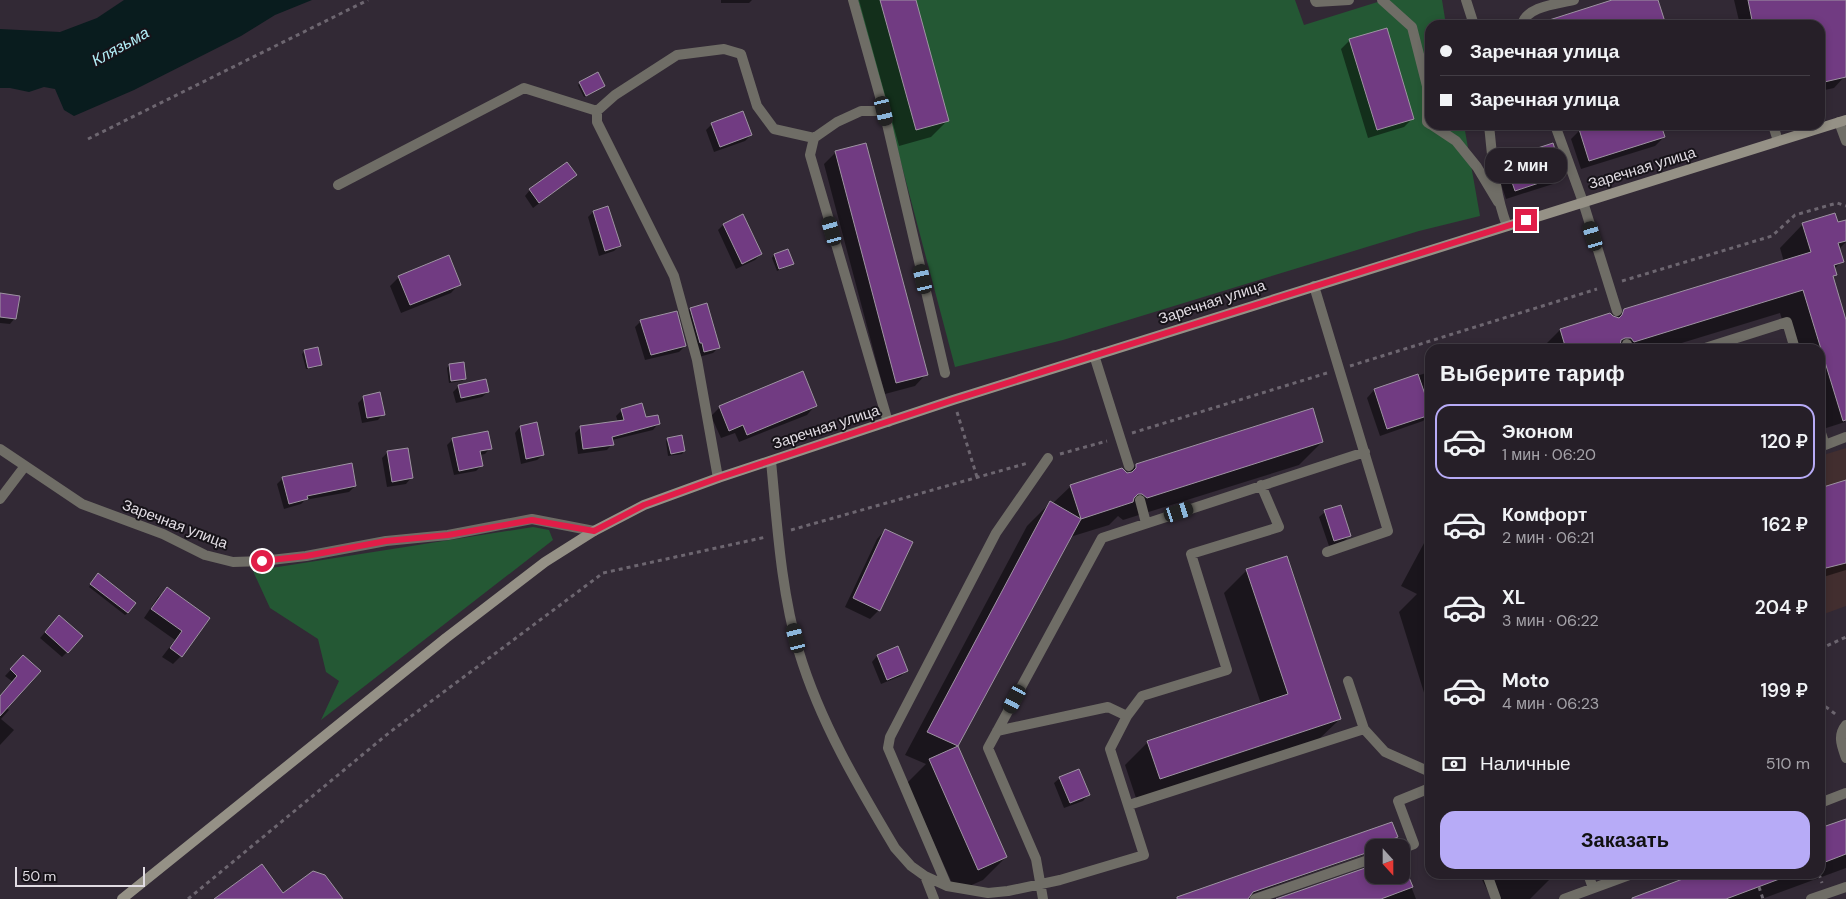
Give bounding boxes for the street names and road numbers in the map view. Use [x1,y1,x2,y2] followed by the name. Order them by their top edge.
[1586,142,1699,194] street label: Заречная улица
[1156,275,1269,329] street label: Заречная улица
[770,400,883,454] street label: Заречная улица
[119,495,231,554] street label: Заречная улица

